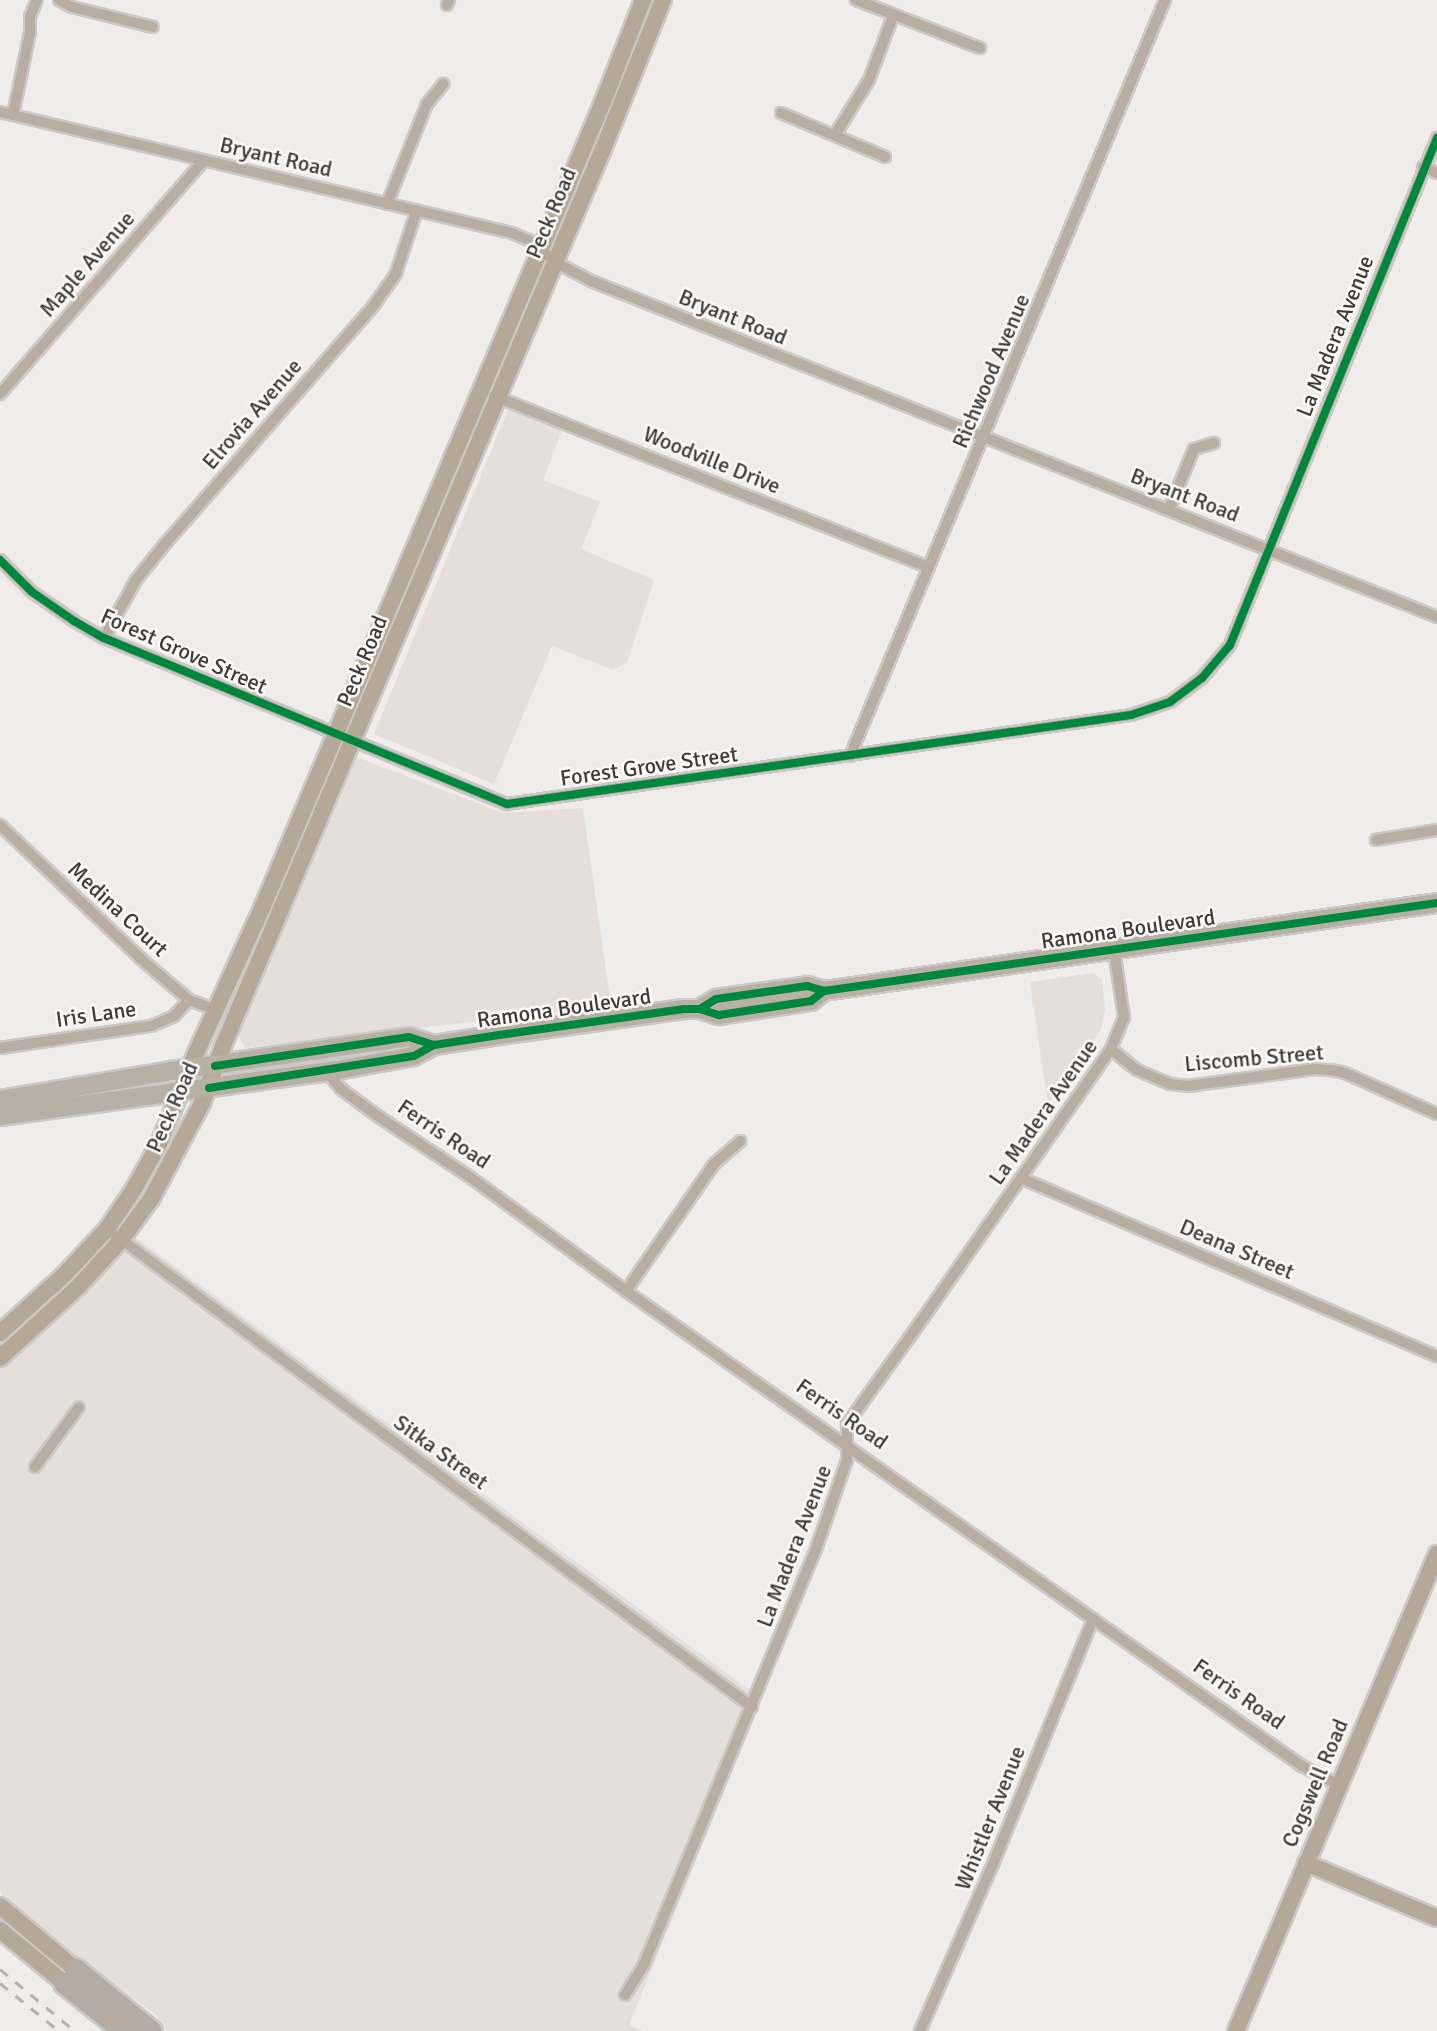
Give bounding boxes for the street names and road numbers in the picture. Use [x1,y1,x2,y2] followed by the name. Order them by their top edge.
[217,131,335,183] street label: Bryant Road
[520,164,582,262] street label: Peck Road
[34,206,140,322] street label: Maple Avenue
[1291,252,1379,420] street label: La Madera Avenue
[675,283,791,351] street label: Bryant Road
[947,290,1035,452] street label: Richwood Avenue
[197,353,307,475] street label: Elrovia Avenue
[640,420,784,500] street label: Woodville Drive
[1127,462,1243,528] street label: Bryant Road
[97,603,271,699] street label: Forest Grove Street
[331,612,393,710] street label: Peck Road
[558,740,740,792] street label: Forest Grove Street
[62,856,174,962] street label: Medina Court
[1039,904,1217,954] street label: Ramona Boulevard
[475,983,653,1033] street label: Ramona Boulevard
[54,995,138,1033] street label: Iris Lane
[983,1034,1103,1190] street label: La Madera Avenue
[1183,1039,1325,1077] street label: Liscomb Street
[140,1058,204,1156] street label: Peck Road
[393,1093,495,1175] street label: Ferris Road
[1176,1213,1298,1285] street label: Deana Street
[791,1373,893,1455] street label: Ferris Road
[389,1409,493,1495] street label: Sitka Street
[751,1461,837,1631] street label: La Madera Avenue
[1188,1653,1290,1735] street label: Ferris Road
[1276,1715,1354,1851] street label: Cogswell Road
[949,1742,1031,1894] street label: Whistler Avenue

